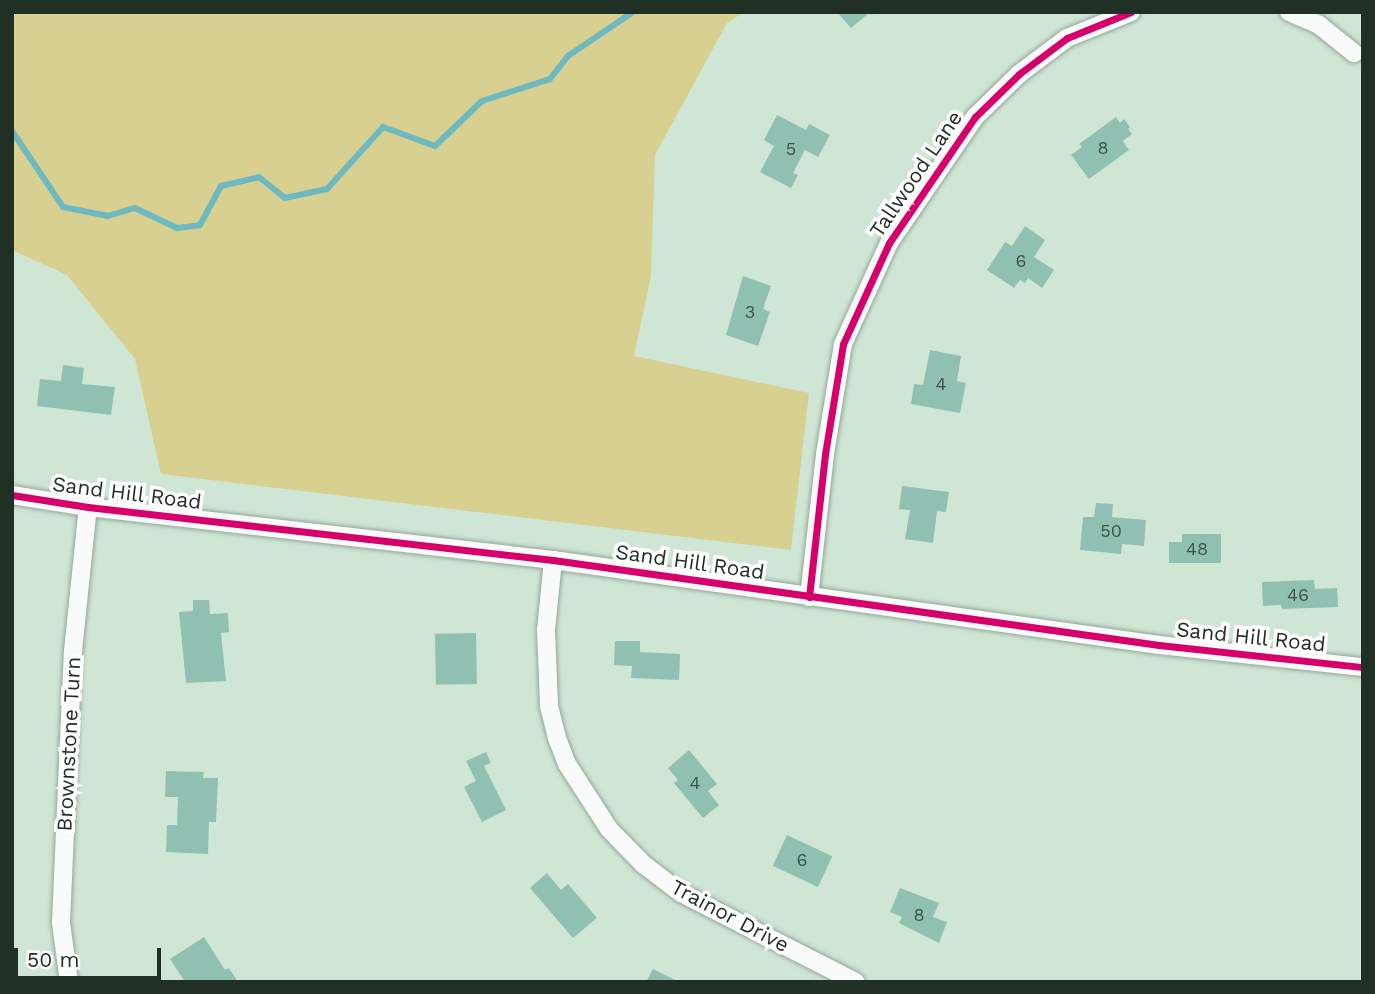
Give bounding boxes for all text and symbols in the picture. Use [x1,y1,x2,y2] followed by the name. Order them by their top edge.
[864,106,968,242] street label: Tallwood Lane
[1097,137,1109,159] house number: 8
[786,138,796,160] house number: 5
[1016,250,1026,272] house number: 6
[745,301,755,323] house number: 3
[936,373,946,395] house number: 4
[51,471,203,515] street label: Sand Hill Road
[1100,520,1122,542] house number: 50
[1186,538,1208,560] house number: 48
[614,539,766,585] street label: Sand Hill Road
[1287,584,1309,606] house number: 46
[1175,617,1327,657] street label: Sand Hill Road
[52,656,86,832] street label: Brownstone Turn
[690,772,700,794] house number: 4
[797,849,807,871] house number: 6
[666,874,794,958] street label: Trainor Drive
[913,904,925,926] house number: 8
[18,934,164,978] scale bar
[27,947,79,972] text: 50 m

